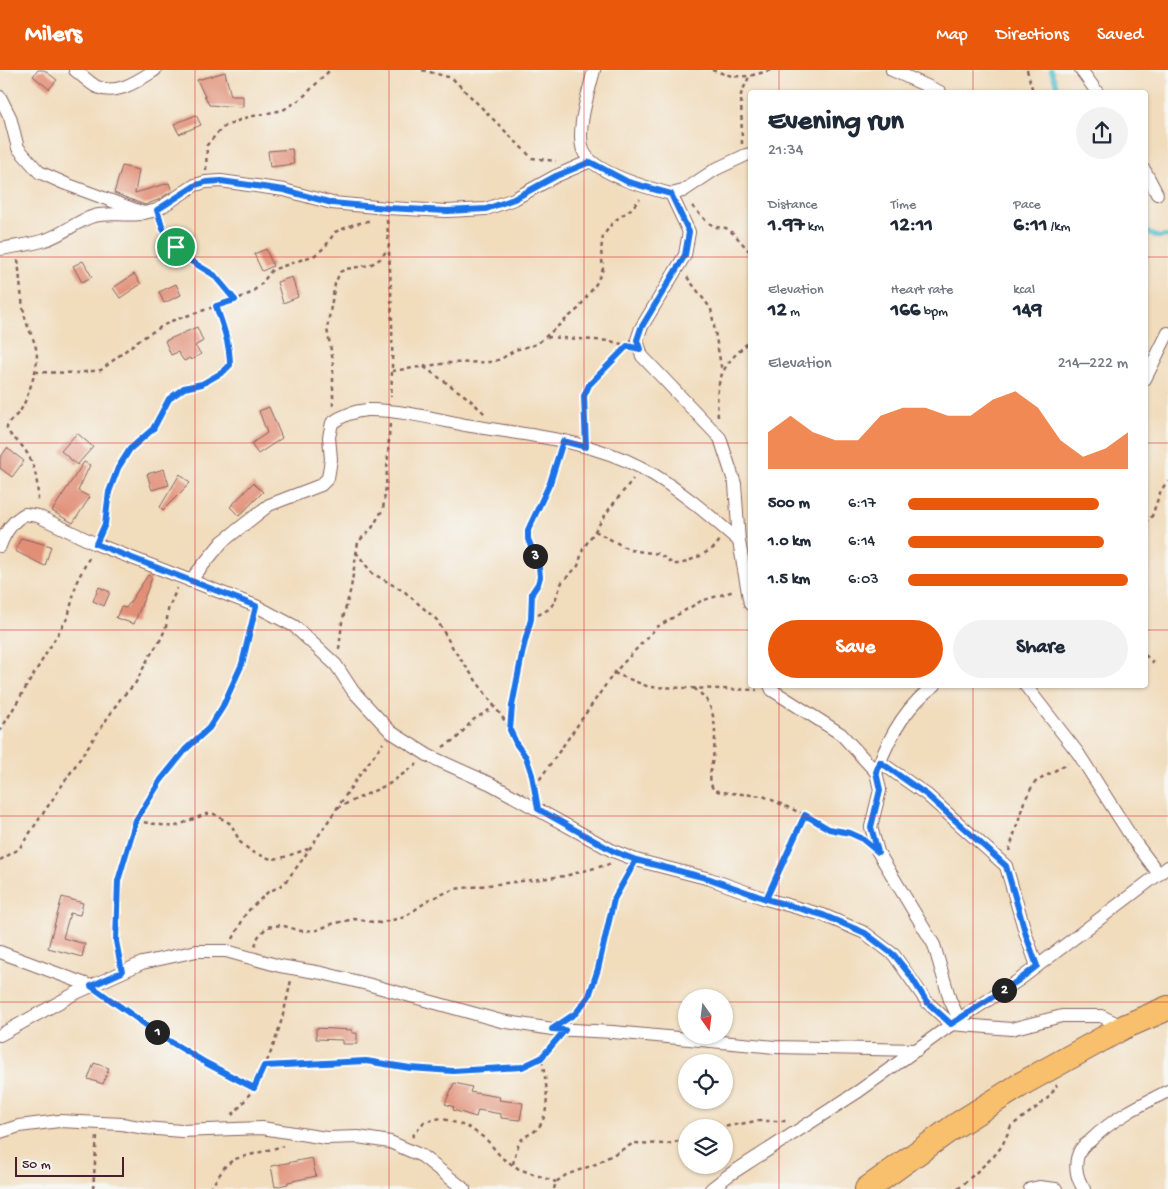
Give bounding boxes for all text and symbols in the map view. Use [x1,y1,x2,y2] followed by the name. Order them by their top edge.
[25,21,82,50] text: Milers
[936,25,968,46] text: Map
[996,25,1069,46] text: Directions
[1097,25,1143,46] text: Saved
[768,106,904,139] text: Evening run
[1076,107,1128,159] button: share
[768,142,803,161] text: 21:34
[768,197,817,214] text: Distance
[891,197,916,214] text: Time
[1013,197,1041,214] text: Pace
[768,214,805,239] text: 1.97
[891,214,933,239] text: 12:11
[1013,214,1048,239] text: 6:11
[805,219,824,236] text: km
[1048,219,1070,236] text: /km
[155,226,197,268] pin
[162,233,190,261] icon: arrive
[768,282,824,299] text: Elevation
[891,282,953,299] text: Heart rate
[1013,282,1035,299] text: kcal
[768,299,787,324] text: 12
[891,299,920,324] text: 166
[1013,299,1042,324] text: 149
[787,304,800,321] text: m
[920,304,948,321] text: bpm
[768,355,832,374] text: Elevation
[1058,355,1128,374] text: 214–222 m
[768,495,810,514] text: 500 m
[848,495,876,514] text: 6:17
[768,533,811,552] text: 1.0 km
[848,533,875,552] text: 6:14
[522,544,548,568] pin: 3
[532,548,539,565] text: 3
[768,571,810,590] text: 1.5 km
[848,571,879,590] text: 6:03
[768,620,943,678] button: Save
[953,620,1128,678] button: Share
[992,978,1016,1002] pin: 2
[1001,982,1008,999] text: 2
[678,989,732,1044] north arrow
[678,989,733,1174] map controls
[144,1020,170,1044] pin: 1
[155,1024,160,1041] text: 1
[678,1054,733,1109] button: locate
[678,1119,733,1174] button: layers
[15,1154,124,1177] scale bar
[22,1157,51,1174] text: 50 m

